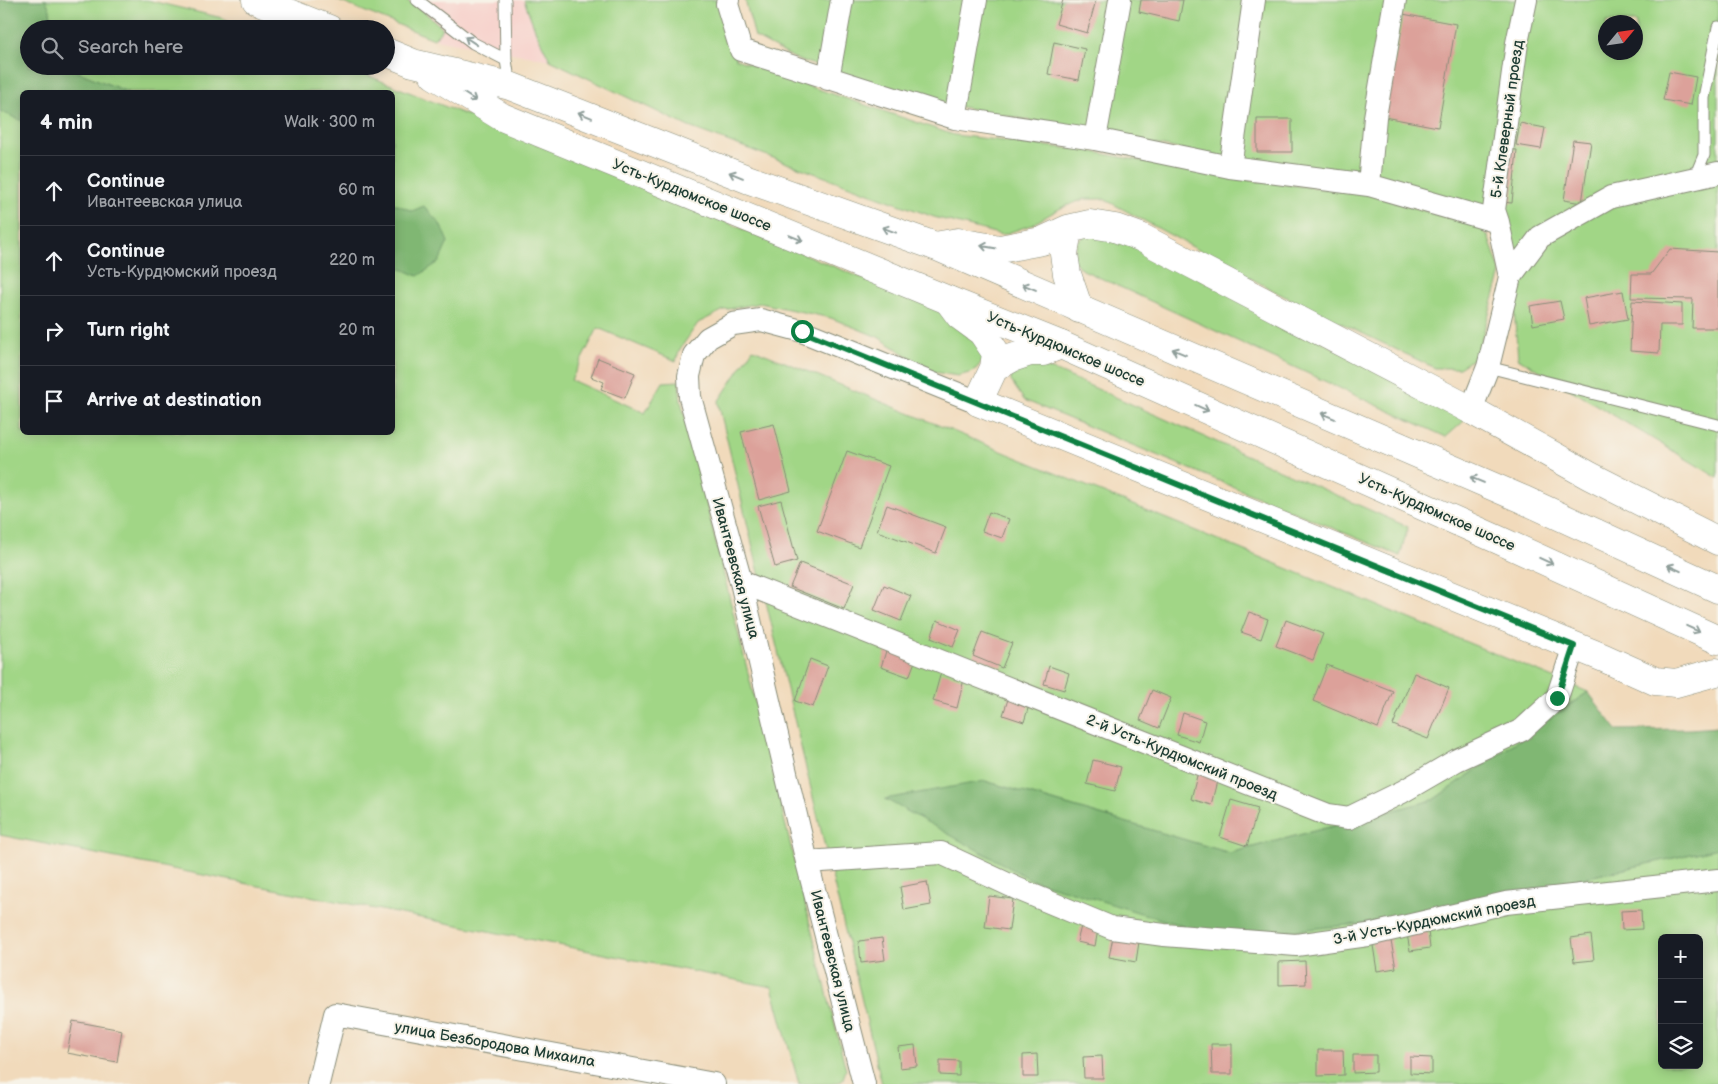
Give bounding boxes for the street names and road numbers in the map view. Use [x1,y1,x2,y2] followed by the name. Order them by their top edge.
[1487,39,1528,199] street label: 5-й Клеверный проезд
[610,155,774,236] street label: Усть-Курдюмское шоссе
[984,308,1148,391] street label: Усть-Курдюмское шоссе
[1355,469,1518,556] street label: Усть-Курдюмское шоссе
[707,495,764,641] street label: Ивантеевская улица
[1083,710,1280,805] street label: 2-й Усть-Курдюмский проезд
[806,888,859,1034] street label: Ивантеевская улица
[1332,892,1537,949] street label: 3-й Усть-Курдюмский проезд
[393,1017,597,1072] street label: улица Безбородова Михаила

